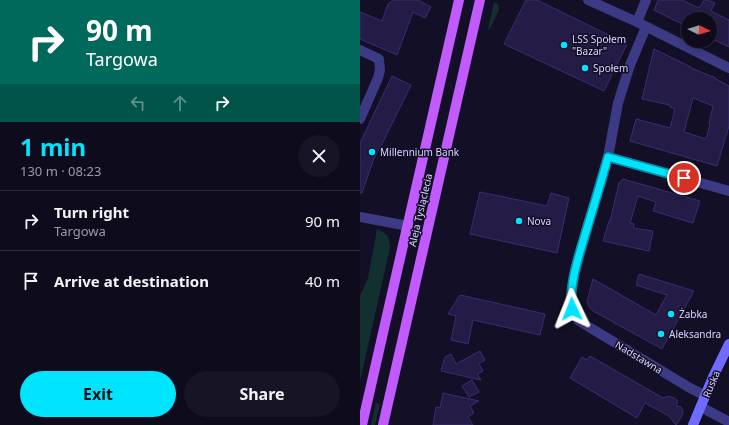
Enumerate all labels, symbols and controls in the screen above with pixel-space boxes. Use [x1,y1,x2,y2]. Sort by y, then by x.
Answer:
text: 90 m [86,11,153,49]
north arrow [681,12,717,48]
map controls [681,12,717,48]
icon: right [20,16,72,68]
place label: LSS Społem "Bazar" [572,32,626,58]
marker: LSS Społem "Bazar" [559,40,569,50]
text: Targowa [86,47,158,71]
place label: Społem [593,61,628,75]
marker: Społem [580,63,590,73]
icon: left [127,92,149,114]
icon: ahead [169,92,191,114]
icon: right [211,92,233,114]
text: 1 min [20,130,86,163]
button: close [298,135,340,177]
place label: Millennium Bank [380,145,460,159]
marker: Millennium Bank [367,147,377,157]
pin [667,161,701,195]
text: 130 m · 08:23 [20,162,101,180]
icon: arrive [673,167,695,189]
street label: Aleja Tysiąclecia [405,172,435,248]
text: Turn right [54,202,129,222]
icon: right [20,210,42,232]
text: 90 m [305,211,340,231]
place label: Nova [527,214,551,228]
marker: Nova [514,216,524,226]
text: Targowa [54,222,106,240]
icon: arrive [20,270,42,292]
text: Arrive at destination [54,271,209,291]
text: 40 m [305,271,340,291]
position arrow [551,288,593,330]
place label: Żabka [679,307,707,321]
marker: Żabka [666,309,676,319]
place label: Aleksandra [669,327,721,341]
marker: Aleksandra [656,329,666,339]
street label: Nadstawna [613,337,665,377]
street label: Ruska [699,368,723,400]
button: Exit [20,371,176,417]
button: Share [184,371,340,417]

